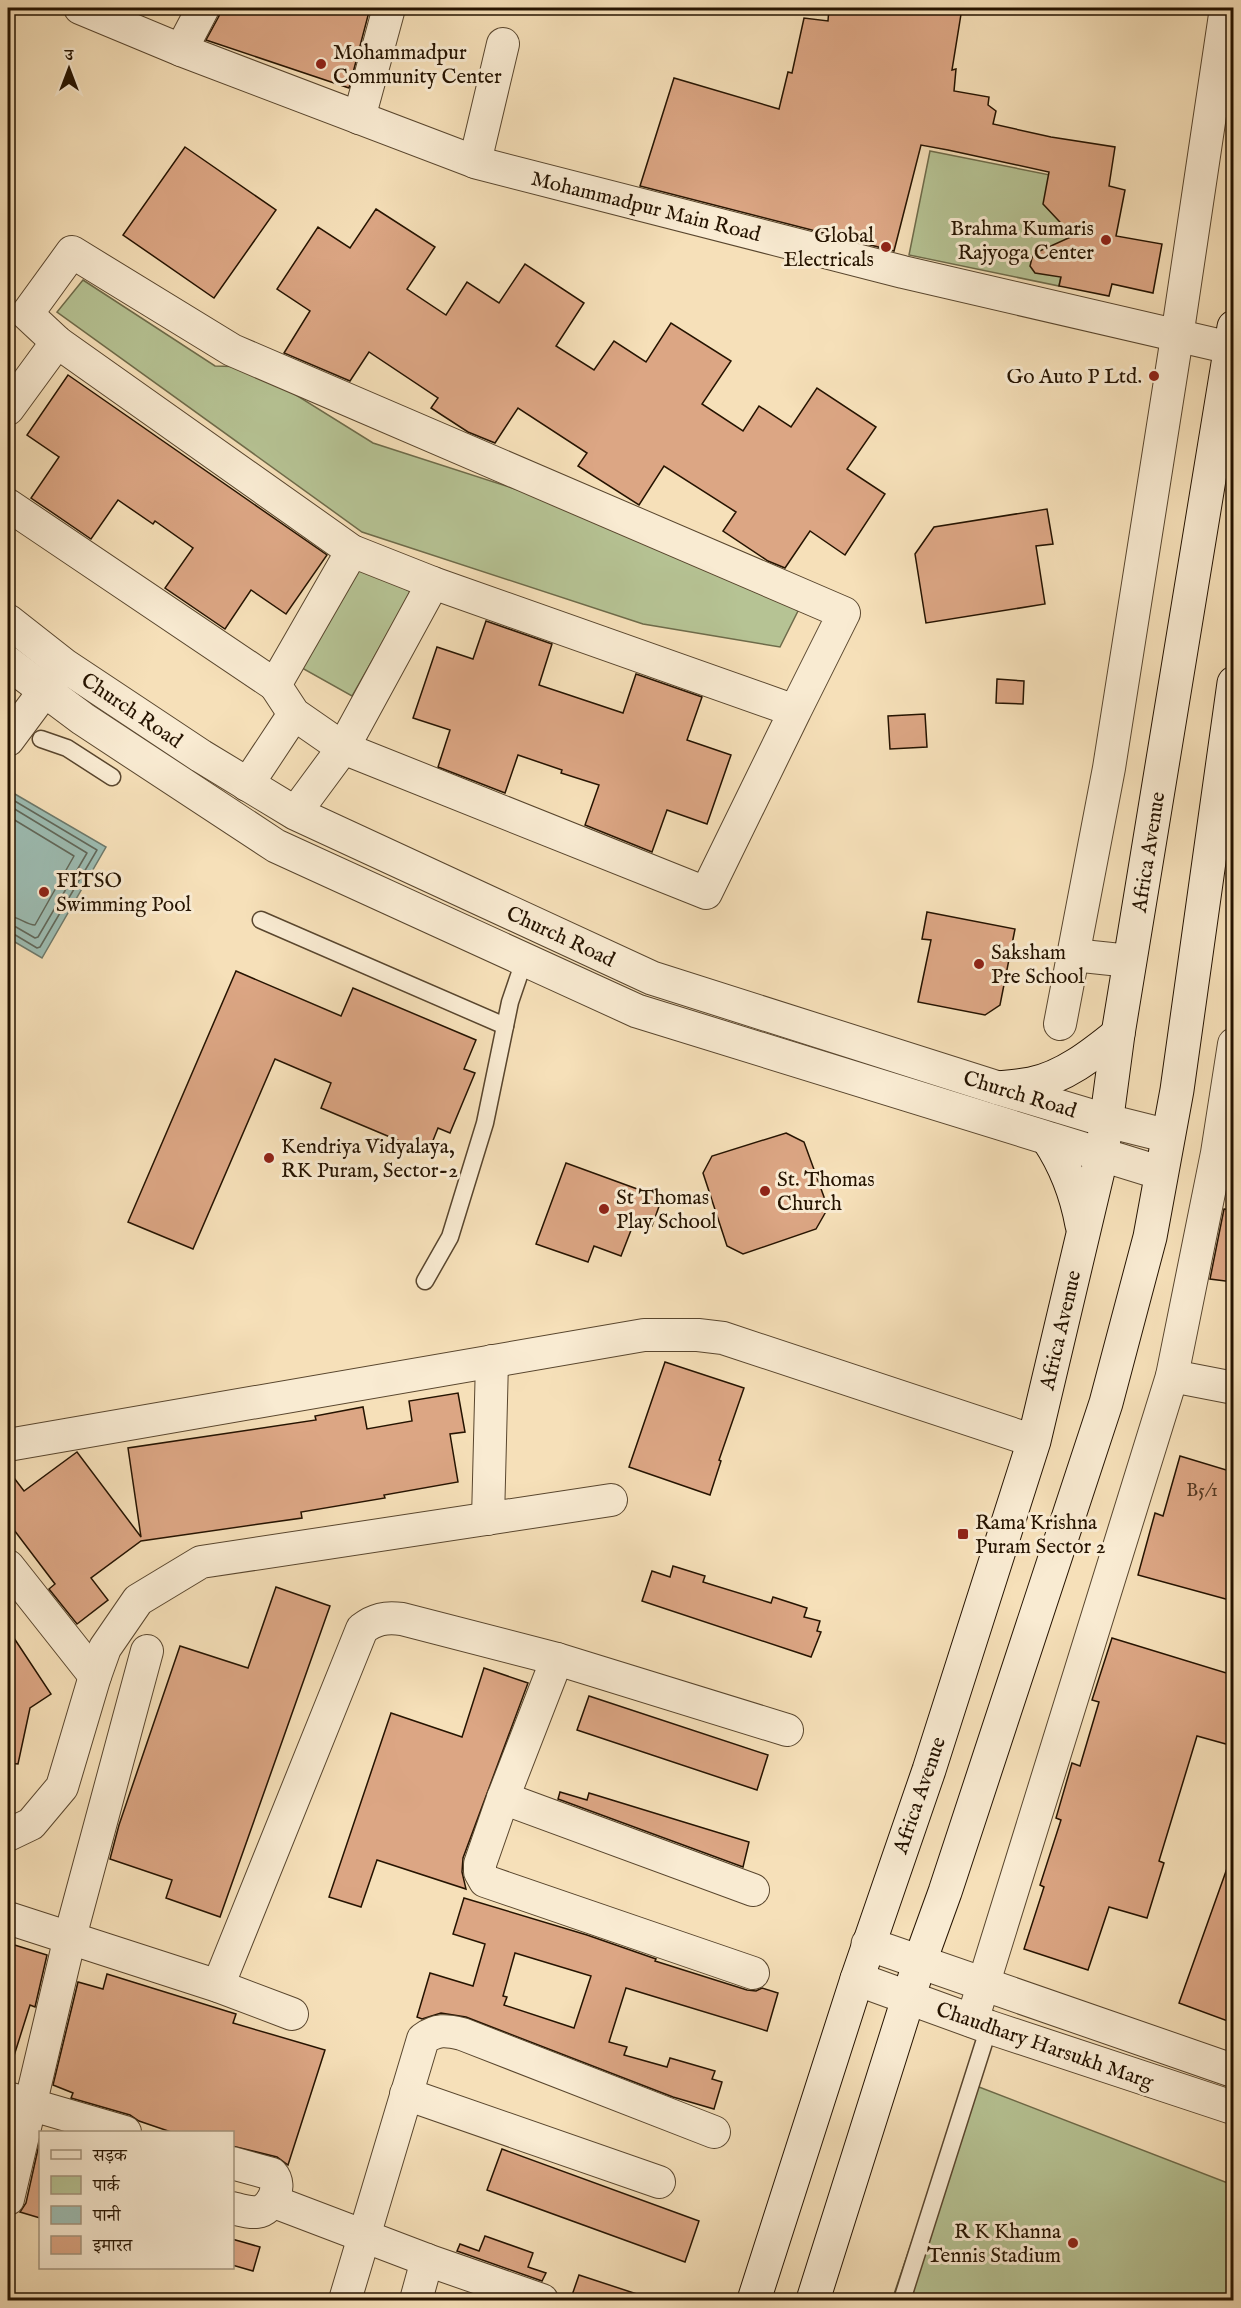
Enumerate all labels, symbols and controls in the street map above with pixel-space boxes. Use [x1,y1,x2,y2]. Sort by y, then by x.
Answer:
north arrow [39,39,99,99]
place label: Mohammadpur Community Center [333,40,502,91]
text: उ [64,46,75,66]
marker: Mohammadpur Community Center [314,57,328,71]
street label: Mohammadpur Main Road [528,166,764,249]
place label: Brahma Kumaris Rajyoga Center [950,216,1094,267]
place label: Global Electricals [783,223,874,274]
marker: Brahma Kumaris Rajyoga Center [1099,233,1113,247]
marker: Global Electricals [879,240,893,254]
place label: Go Auto P Ltd. [1006,364,1142,391]
marker: Go Auto P Ltd. [1147,369,1161,383]
street label: Church Road [75,667,188,756]
street label: Africa Avenue [1126,790,1172,916]
place label: FITSO Swimming Pool [56,868,191,919]
marker: FITSO Swimming Pool [37,885,51,899]
street label: Church Road [502,900,620,975]
place label: Saksham Pre School [991,940,1085,991]
marker: Saksham Pre School [972,957,986,971]
street label: Church Road [960,1065,1080,1126]
place label: Kendriya Vidyalaya, RK Puram, Sector-2 [281,1134,458,1185]
marker: Kendriya Vidyalaya, RK Puram, Sector-2 [262,1151,276,1165]
place label: St. Thomas Church [777,1167,875,1218]
marker: St. Thomas Church [758,1184,772,1198]
place label: St Thomas Play School [616,1185,717,1236]
marker: St Thomas Play School [597,1202,611,1216]
street label: Africa Avenue [1034,1268,1088,1394]
house number: B5/1 [1186,1480,1218,1503]
place label: Rama Krishna Puram Sector 2 [975,1510,1106,1561]
marker: Rama Krishna Puram Sector 2 [956,1527,970,1541]
street label: Africa Avenue [887,1733,953,1858]
street label: Chaudhary Harsukh Marg [932,1996,1157,2097]
legend [39,2131,234,2269]
text: सड़क [92,2145,128,2168]
text: पार्क [92,2175,121,2198]
text: पानी [92,2205,122,2228]
place label: R K Khanna Tennis Stadium [927,2219,1062,2270]
text: इमारत [92,2235,133,2258]
marker: R K Khanna Tennis Stadium [1066,2236,1080,2250]

